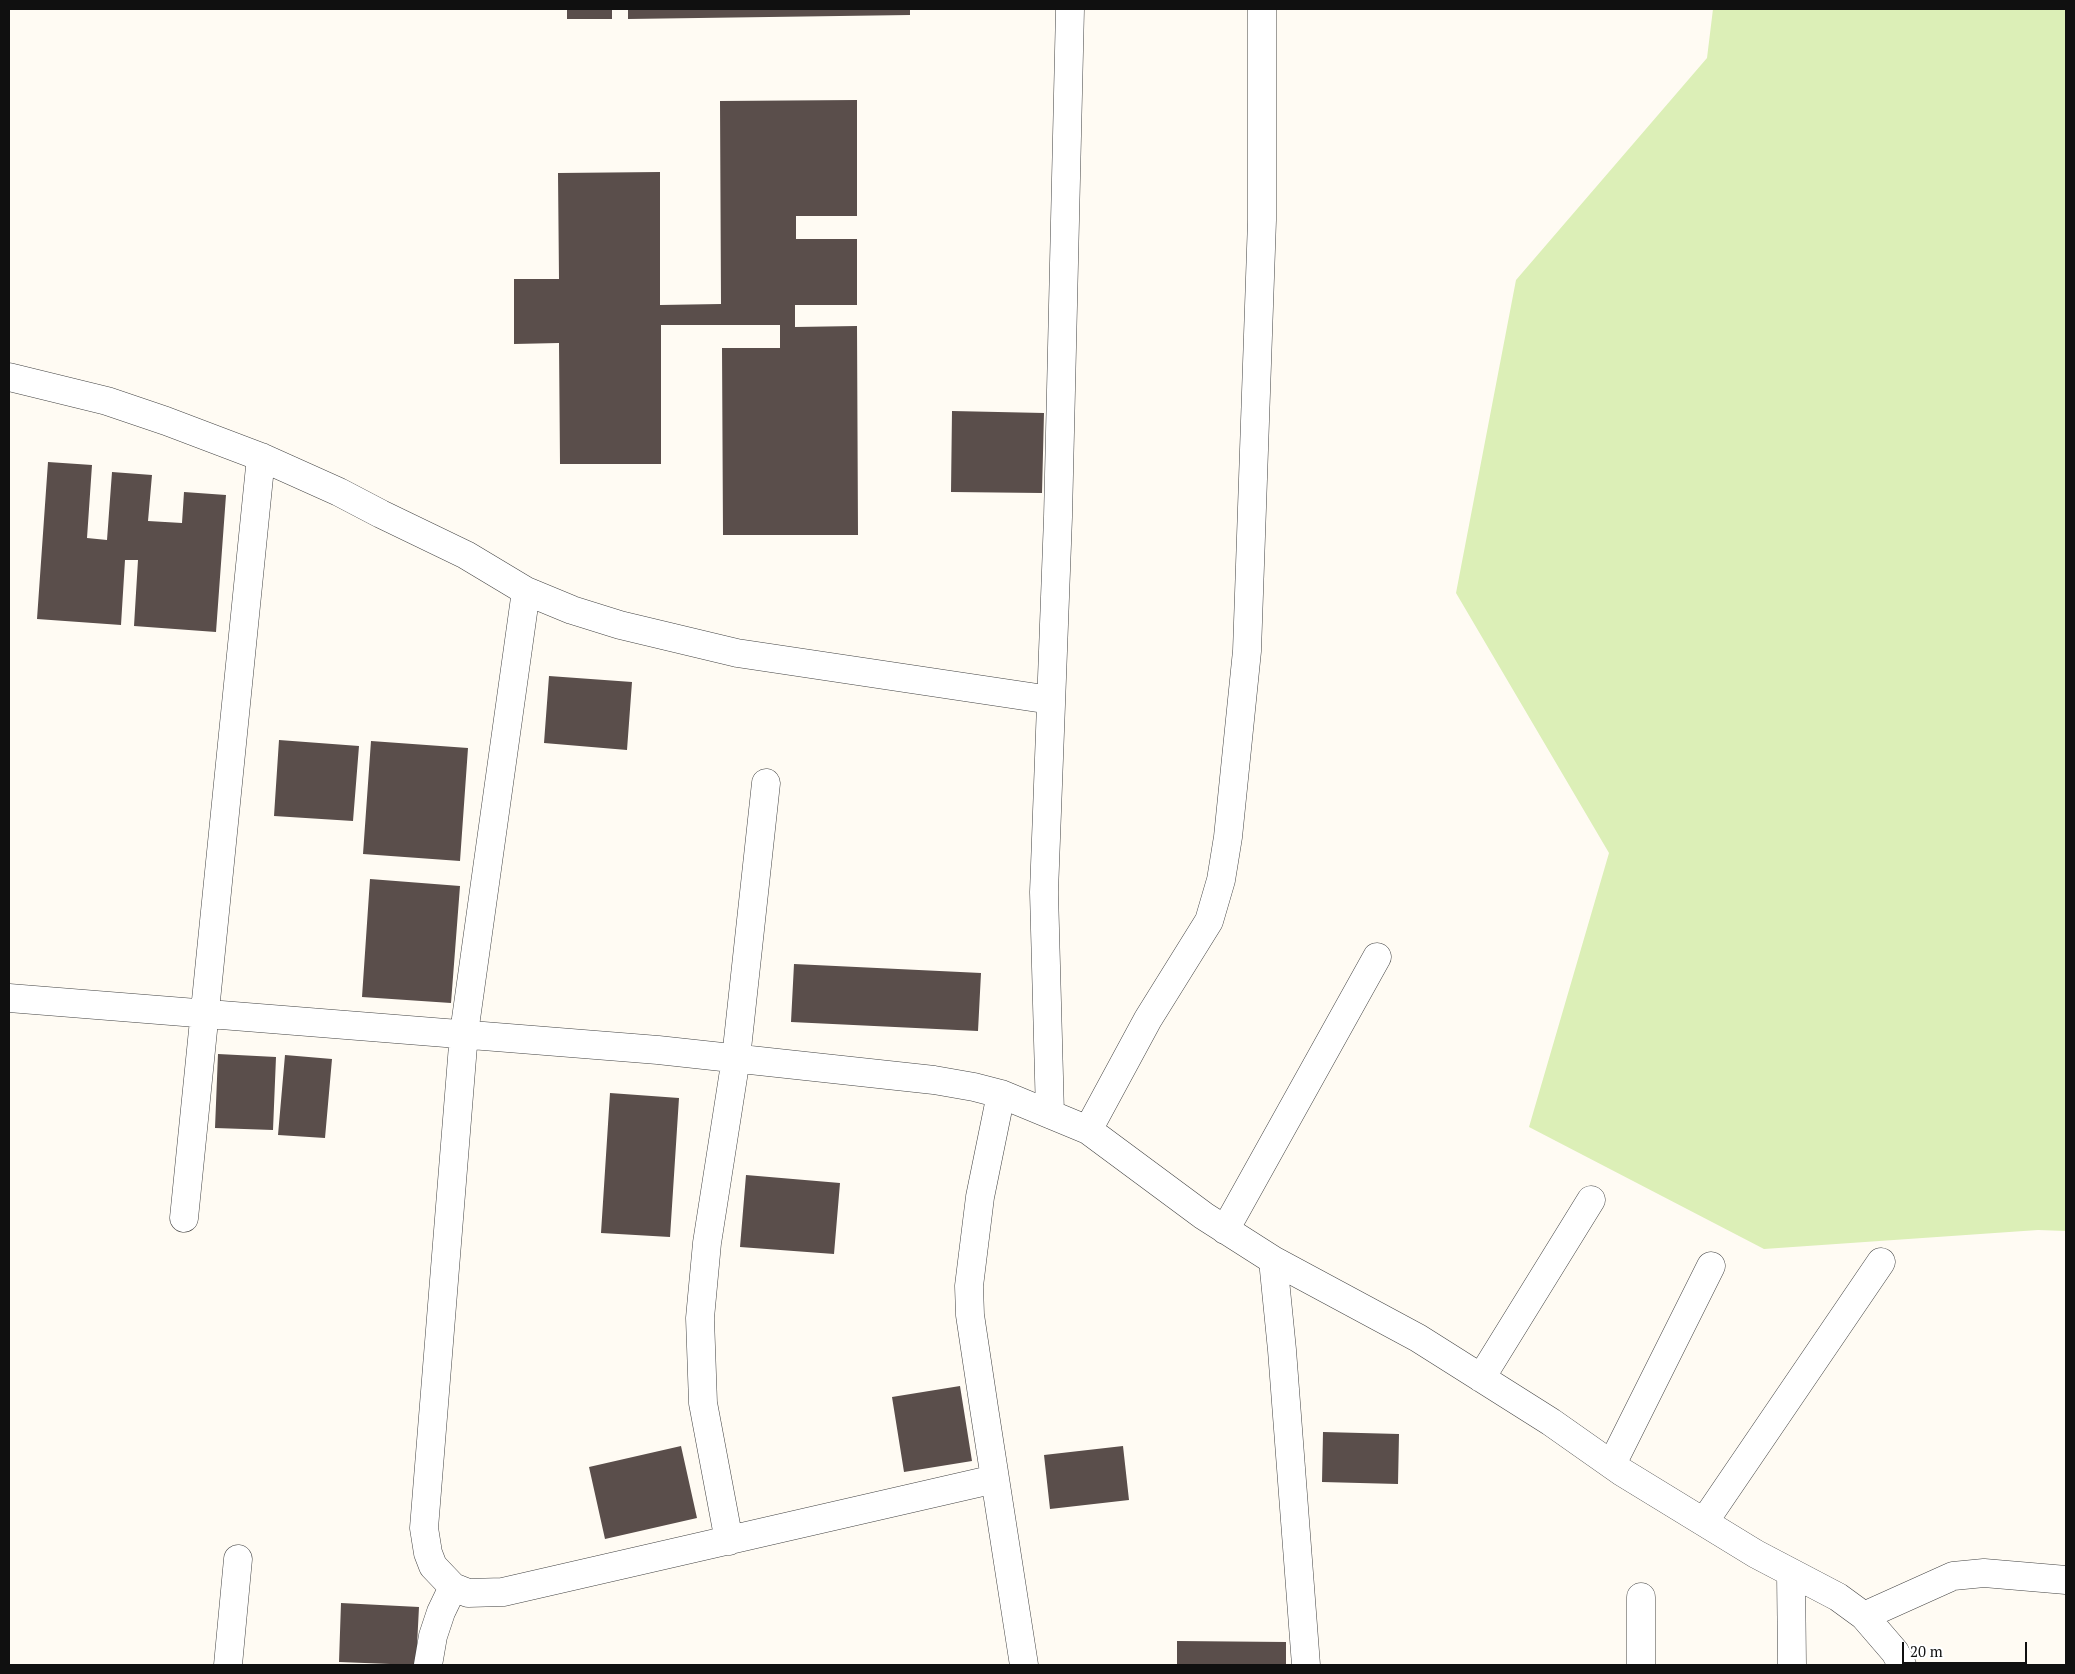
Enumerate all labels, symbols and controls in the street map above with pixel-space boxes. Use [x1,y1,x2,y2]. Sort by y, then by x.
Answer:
scale bar [1905,1632,2030,1664]
text: 20 m [1910,1641,1943,1661]

